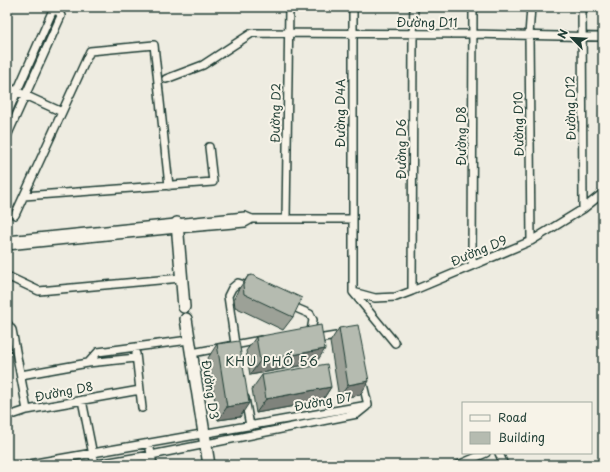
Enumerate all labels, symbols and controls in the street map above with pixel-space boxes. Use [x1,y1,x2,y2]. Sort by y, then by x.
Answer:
street label: Đường D11 [396,13,458,31]
north arrow [552,18,592,58]
text: N [553,26,572,41]
street label: Đường D12 [560,75,580,141]
street label: Đường D4A [331,79,349,147]
street label: Đường D2 [265,83,285,143]
street label: Đường D10 [508,91,528,157]
street label: Đường D8 [452,106,470,166]
street label: Đường D6 [392,119,410,179]
street label: Đường D9 [448,230,510,270]
district label: KHU PHỐ 56 [225,351,319,370]
street label: Đường D3 [198,359,224,421]
street label: Đường D8 [33,377,95,406]
street label: Đường D7 [293,387,354,415]
legend [462,402,592,454]
text: Road [498,408,527,426]
text: Building [498,428,545,446]

